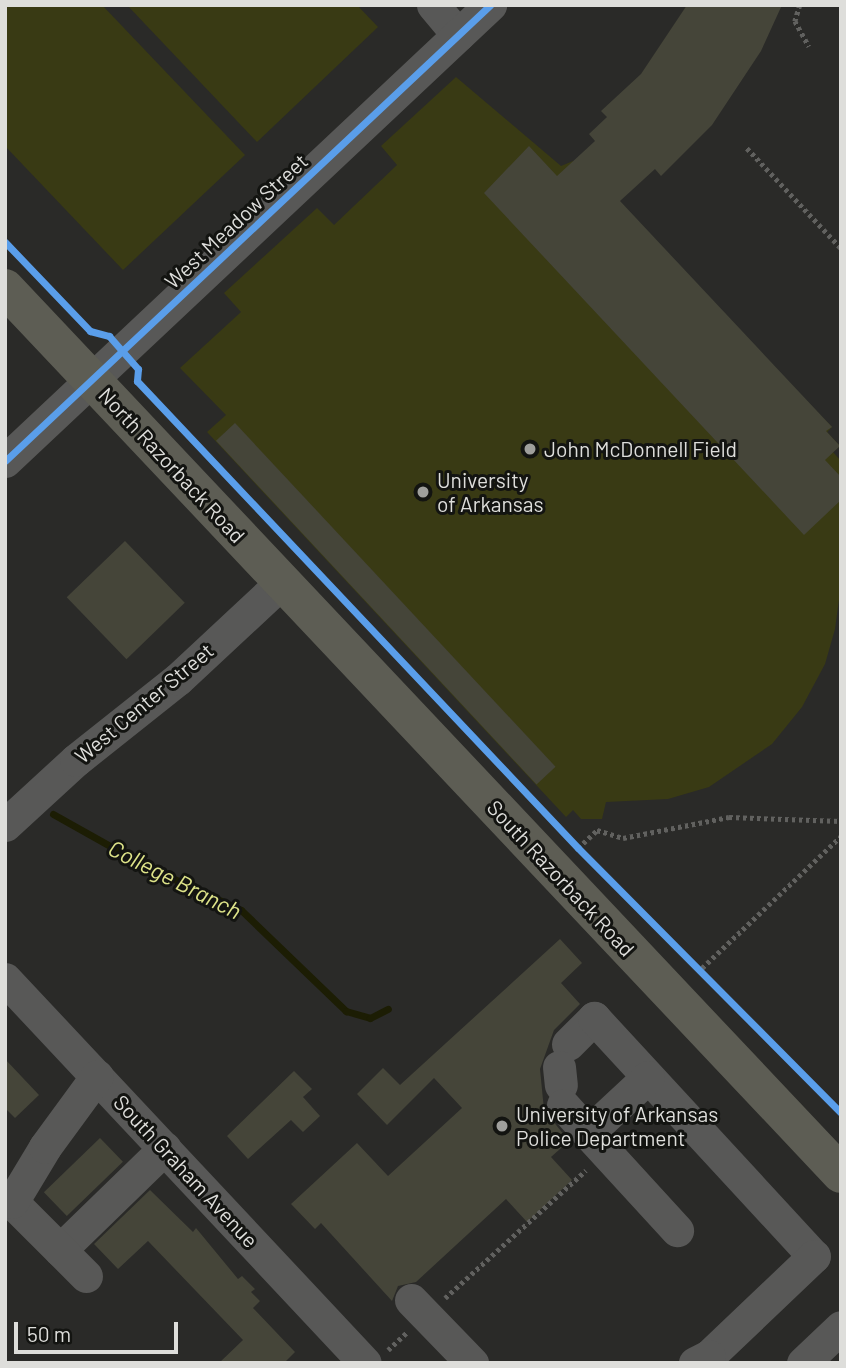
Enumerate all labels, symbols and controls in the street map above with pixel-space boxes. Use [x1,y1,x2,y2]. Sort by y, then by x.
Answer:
street label: West Meadow Street [159,148,313,294]
street label: North Razorback Road [94,382,250,548]
place label: John McDonnell Field [544,436,737,462]
marker: John McDonnell Field [522,441,538,457]
place label: University of Arkansas [437,467,544,517]
marker: University of Arkansas [415,484,431,500]
street label: West Center Street [70,638,218,768]
street label: South Razorback Road [482,795,640,961]
water label: College Branch [104,834,246,924]
street label: South Graham Avenue [109,1089,263,1253]
place label: University of Arkansas Police Department [516,1101,718,1151]
marker: University of Arkansas Police Department [494,1118,510,1134]
scale bar [18,1308,182,1352]
text: 50 m [27,1321,71,1346]

